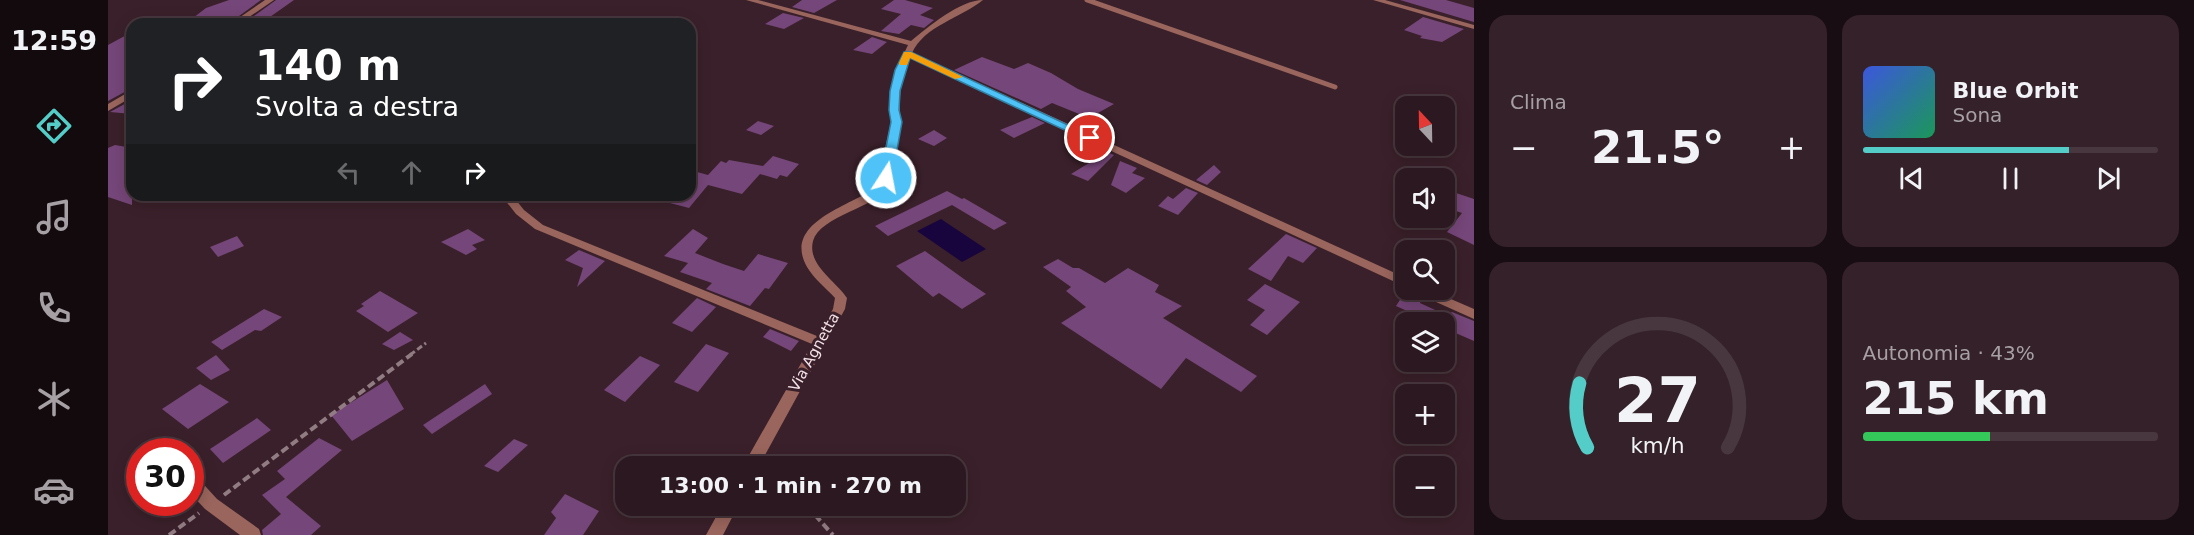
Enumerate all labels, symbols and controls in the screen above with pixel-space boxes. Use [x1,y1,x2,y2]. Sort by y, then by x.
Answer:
text: 12:59 [11,25,97,56]
text: 140 m [255,41,401,90]
icon: right [156,42,234,120]
text: Blue Orbit [1953,78,2078,103]
text: Clima [1510,90,1567,114]
text: Svolta a destra [255,91,459,122]
north arrow [1395,96,1455,156]
map controls [1395,96,1455,516]
text: Sona [1953,103,2002,127]
icon: directions [33,105,75,147]
pin [1064,112,1115,163]
icon: arrive [1073,121,1106,154]
text: 21.5° [1591,121,1725,174]
text: − [1510,128,1538,167]
text: + [1778,128,1806,167]
position arrow [854,146,918,210]
icon: left [332,156,365,189]
icon: ahead [395,156,428,189]
icon: right [458,156,491,189]
icon: previous [1895,162,1928,195]
icon: pause [1994,162,2027,195]
icon: next [2092,162,2125,195]
button: sound [1395,168,1455,228]
icon: music [33,196,75,238]
button: search [1395,240,1455,300]
icon: phone [33,287,75,329]
street label: Via Agnetta [785,309,843,395]
button: layers [1395,312,1455,372]
text: Autonomia · 43% [1863,341,2035,365]
text: 27 [1614,364,1701,437]
text: 215 km [1863,372,2049,425]
icon: climate [33,378,75,420]
button: + [1395,384,1455,444]
text: km/h [1631,433,1685,458]
speed limit sign: 30 [126,438,204,516]
button: − [1395,456,1455,516]
icon: car [33,469,75,511]
text: 13:00 · 1 min · 270 m [659,473,922,498]

